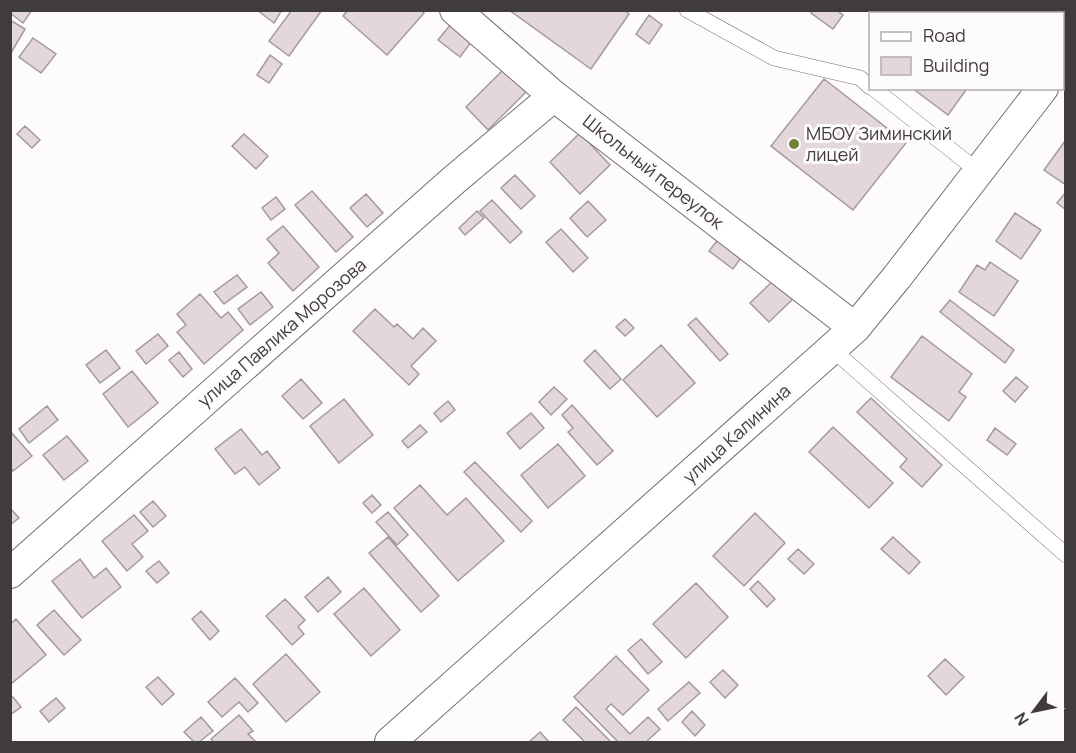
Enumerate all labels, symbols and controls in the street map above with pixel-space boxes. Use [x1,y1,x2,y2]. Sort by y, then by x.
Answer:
legend [869,12,1064,90]
text: Road [923,23,966,47]
text: Building [923,53,989,77]
street label: Школьный переулок [578,109,730,235]
place label: МБОУ Зиминский лицей [806,121,952,166]
marker: МБОУ Зиминский лицей [787,137,801,151]
street label: улица Павлика Морозова [192,252,371,412]
street label: улица Калинина [677,378,795,488]
north arrow [1004,681,1064,741]
text: N [1009,708,1034,730]

